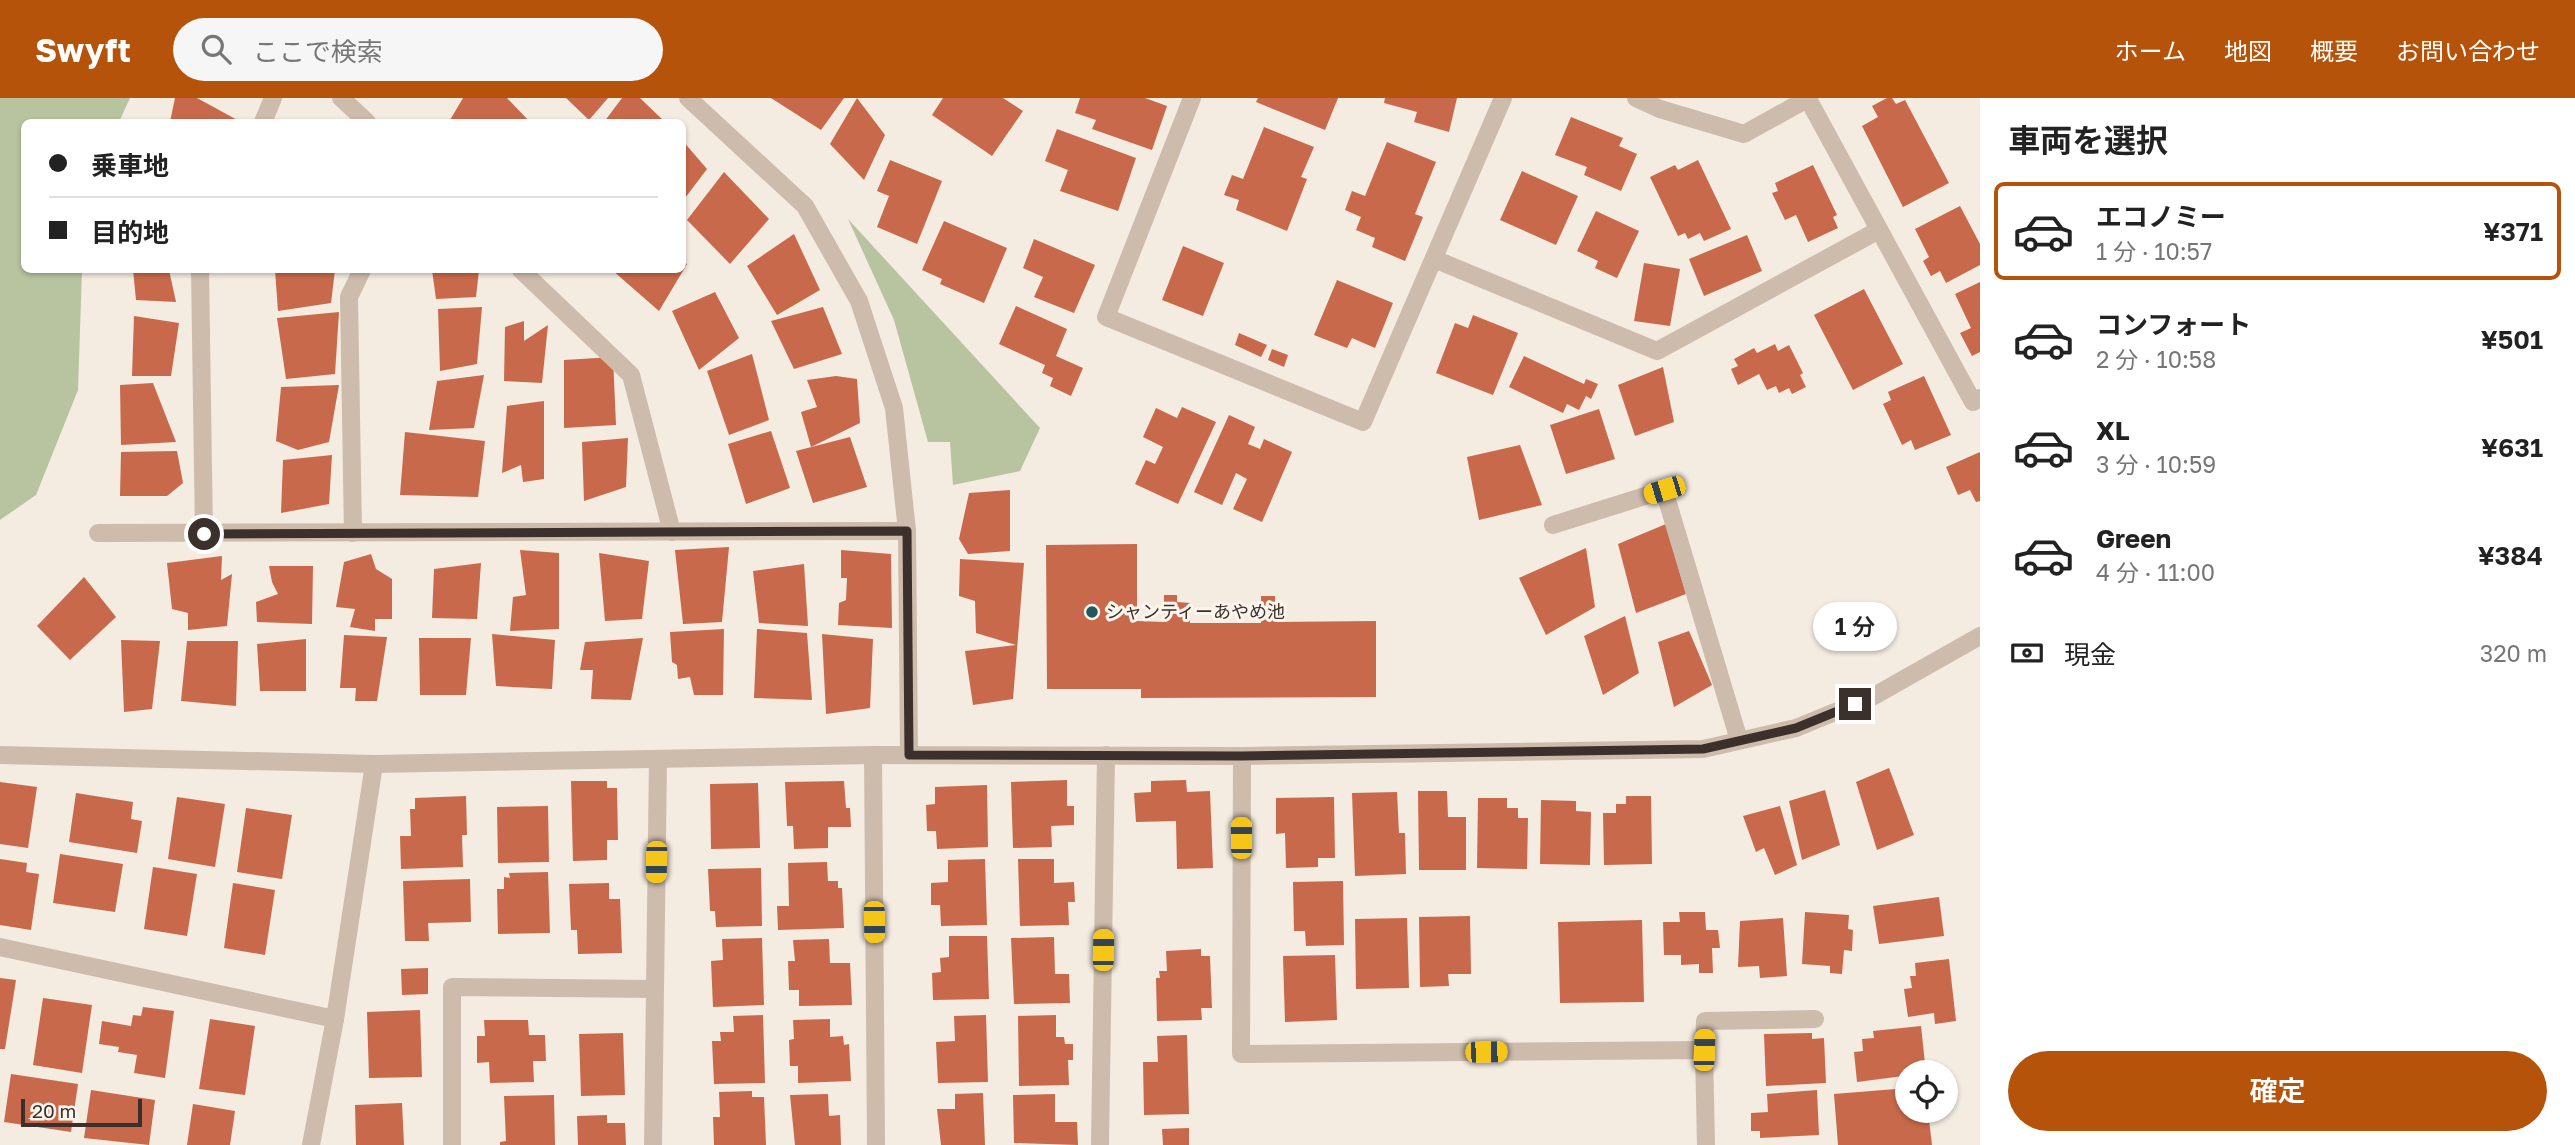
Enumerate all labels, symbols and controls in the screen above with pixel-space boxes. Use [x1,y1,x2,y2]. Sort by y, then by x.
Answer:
search box [173,18,663,81]
text: Swyft [35,30,131,69]
icon: search [197,30,235,68]
text: ここで検索 [253,36,383,67]
text: ホーム [2115,36,2186,65]
text: 地図 [2224,36,2272,65]
text: 概要 [2310,36,2358,65]
text: お問い合わせ [2396,36,2540,65]
text: 車両を選択 [2008,121,2168,159]
text: 乗車地 [91,150,169,181]
icon: car [2012,200,2075,263]
text: エコノミー [2096,201,2226,232]
text: ¥371 [2483,216,2543,247]
text: 目的地 [91,217,169,248]
text: 1 分 · 10:57 [2096,237,2212,265]
icon: car [2012,308,2075,371]
text: コンフォート [2096,309,2251,340]
text: ¥501 [2481,324,2543,355]
text: 2 分 · 10:58 [2096,345,2216,373]
text: XL [2096,415,2130,446]
icon: car [2012,416,2075,479]
text: ¥631 [2481,432,2543,463]
text: 3 分 · 10:59 [2096,450,2216,478]
car [1641,474,1688,506]
route start [188,518,220,550]
text: Green [2096,523,2171,554]
icon: car [2012,524,2075,587]
text: ¥384 [2478,540,2543,571]
text: 4 分 · 11:00 [2096,558,2215,586]
place label: シャンティーあやめ池 [1106,600,1285,622]
callout: 1 分 [1813,602,1897,652]
marker: シャンティーあやめ池 [1084,604,1100,620]
text: 1 分 [1835,612,1875,640]
icon: cash [2008,634,2046,672]
text: 現金 [2064,639,2116,670]
text: 320 m [2480,639,2547,667]
route end [1839,688,1871,720]
car [1231,817,1252,859]
car [646,841,667,883]
car [864,901,885,943]
car [1093,929,1114,971]
car [1693,1029,1716,1071]
car [1465,1041,1508,1063]
button: 確定 [2008,1051,2547,1131]
map controls [1895,1060,1958,1123]
button: locate [1895,1060,1958,1123]
scale bar [21,1096,142,1128]
text: 20 m [32,1099,76,1122]

